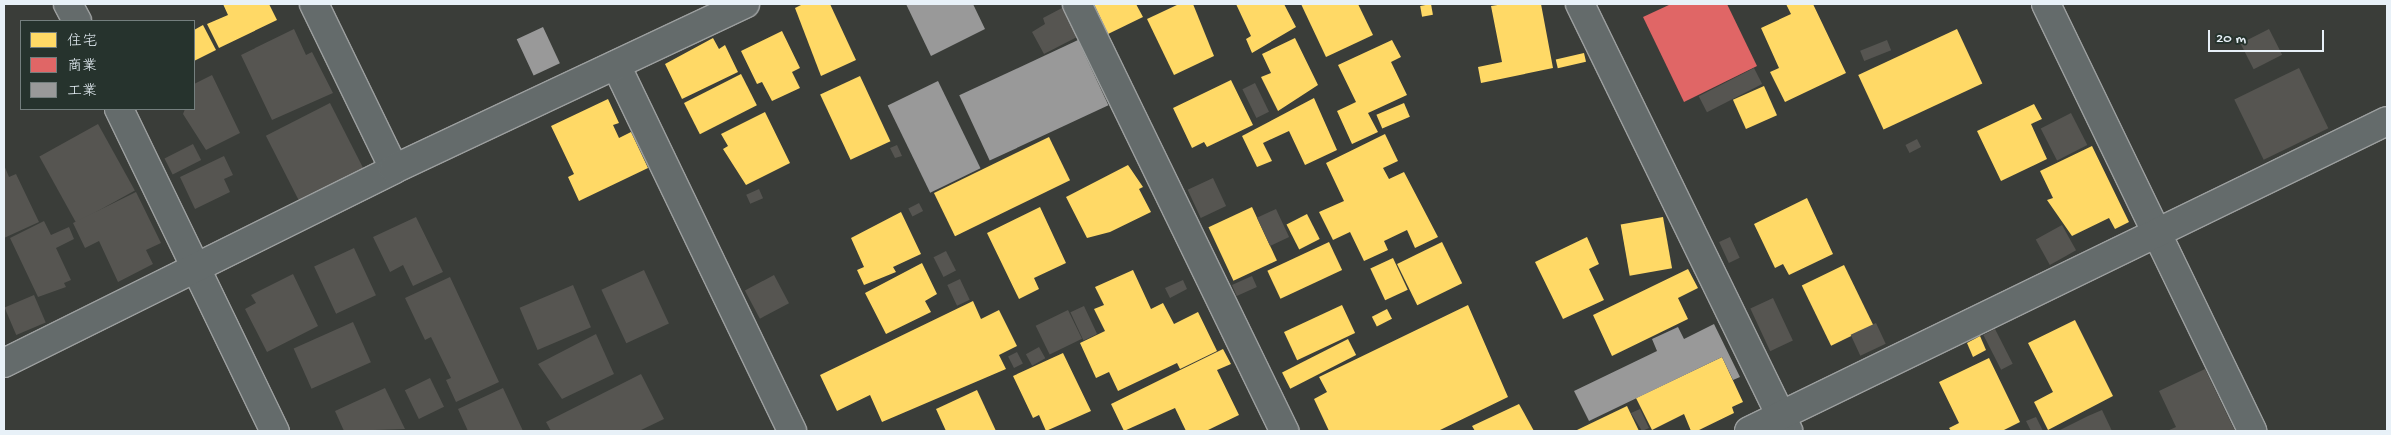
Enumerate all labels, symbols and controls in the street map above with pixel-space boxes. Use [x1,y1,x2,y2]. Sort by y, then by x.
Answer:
legend [20,20,195,110]
scale bar [2211,20,2327,52]
text: 20 m [2216,30,2246,48]
text: 住宅 [67,33,97,51]
text: 商業 [67,58,97,76]
text: 工業 [67,83,97,101]

